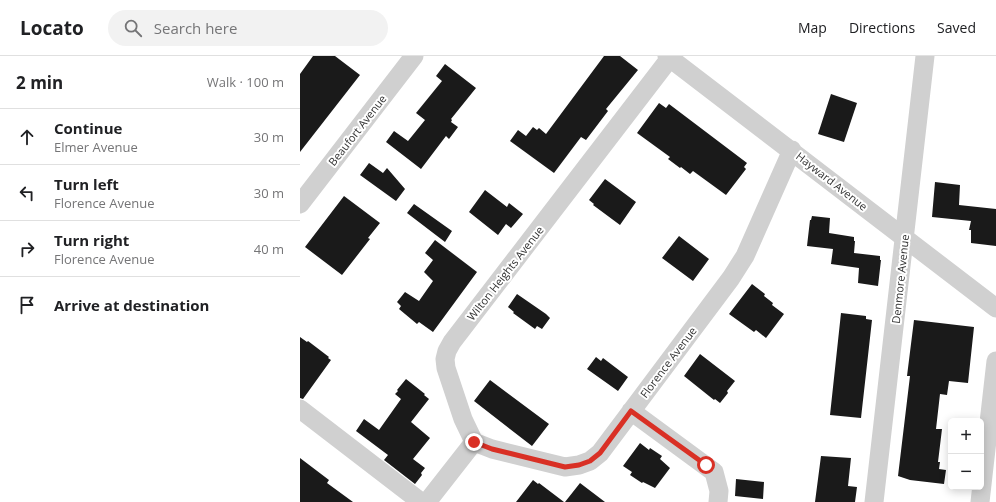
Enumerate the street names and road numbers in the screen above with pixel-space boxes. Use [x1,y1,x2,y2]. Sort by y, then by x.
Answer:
street label: Beaufort Avenue [325,91,389,169]
street label: Hayward Avenue [793,148,871,214]
street label: Wilton Heights Avenue [463,223,547,323]
street label: Denmore Avenue [888,234,912,324]
street label: Florence Avenue [636,324,700,400]

